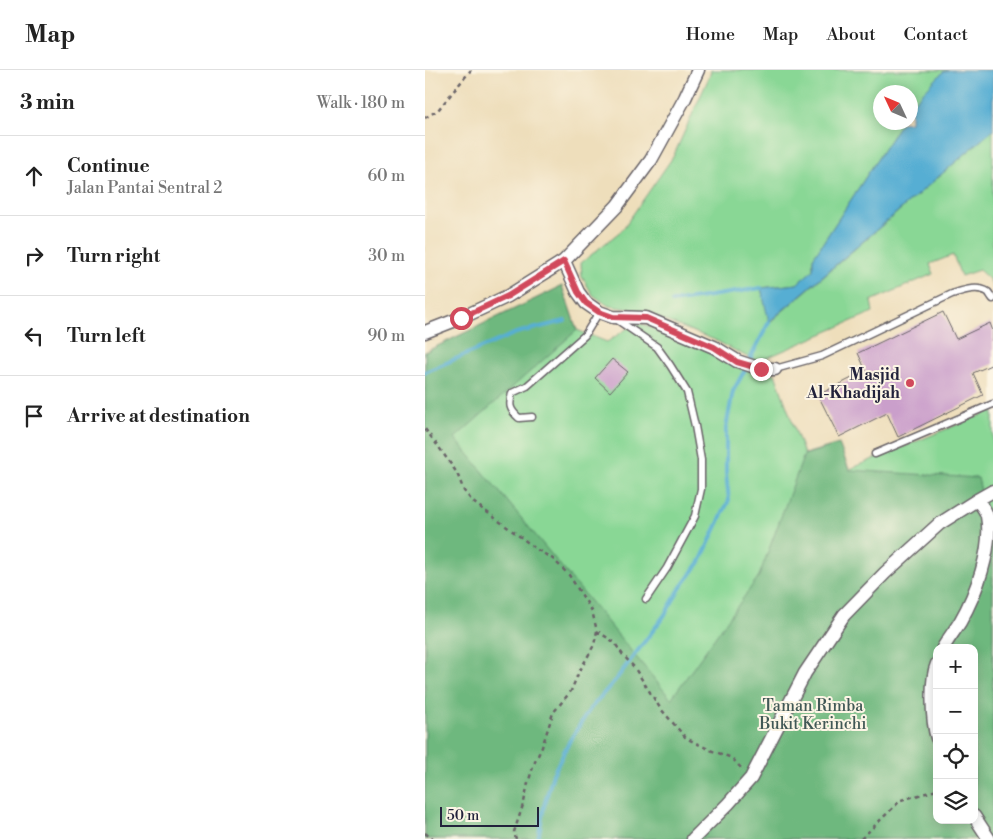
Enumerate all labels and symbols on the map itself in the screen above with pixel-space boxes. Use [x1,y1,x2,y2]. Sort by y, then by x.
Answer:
north arrow [873,85,918,130]
route start [450,307,473,330]
route end [750,358,773,381]
place label: Masjid Al-Khadijah [806,365,900,403]
marker: Masjid Al-Khadijah [904,377,916,389]
park label: Taman Rimba Bukit Kerinchi [758,696,867,734]
scale bar [440,804,539,827]

